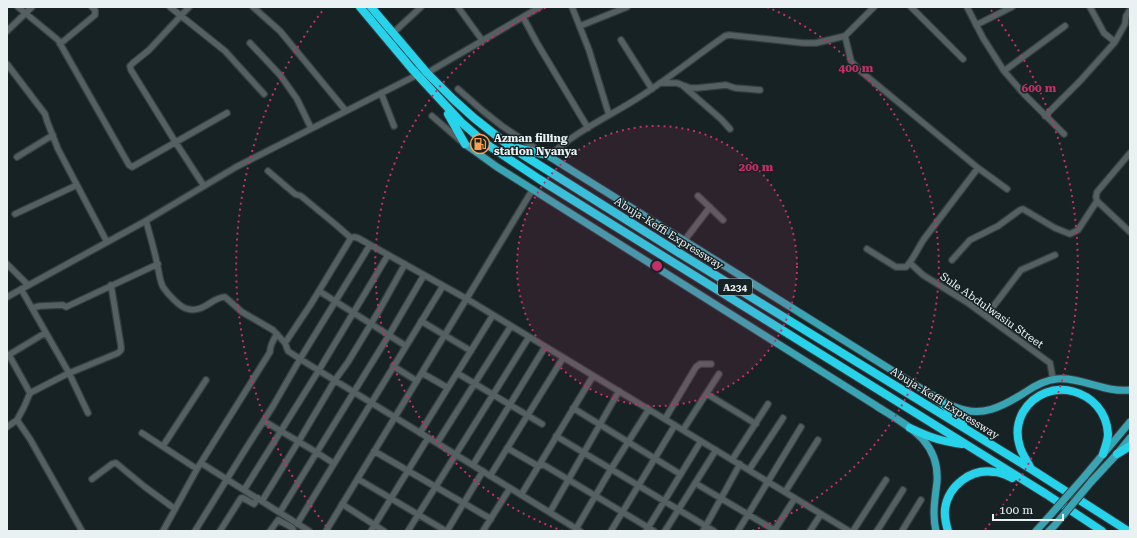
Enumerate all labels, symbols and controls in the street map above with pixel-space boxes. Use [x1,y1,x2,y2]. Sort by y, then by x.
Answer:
text: 400 m [839,61,874,75]
text: 600 m [1022,81,1057,95]
place label: Azman filling station Nyanya [494,132,578,158]
fuel station icon: Azman filling station Nyanya [469,133,491,155]
text: 200 m [739,160,774,174]
street label: Abuja-Keffi Expressway [612,195,726,273]
centre of rings [650,259,664,273]
street label: Sule Abdulwasiu Street [938,270,1046,351]
road number: A234 [718,279,752,295]
street label: Abuja-Keffi Expressway [888,365,1002,443]
scale bar [993,496,1063,522]
text: 100 m [999,503,1033,517]

